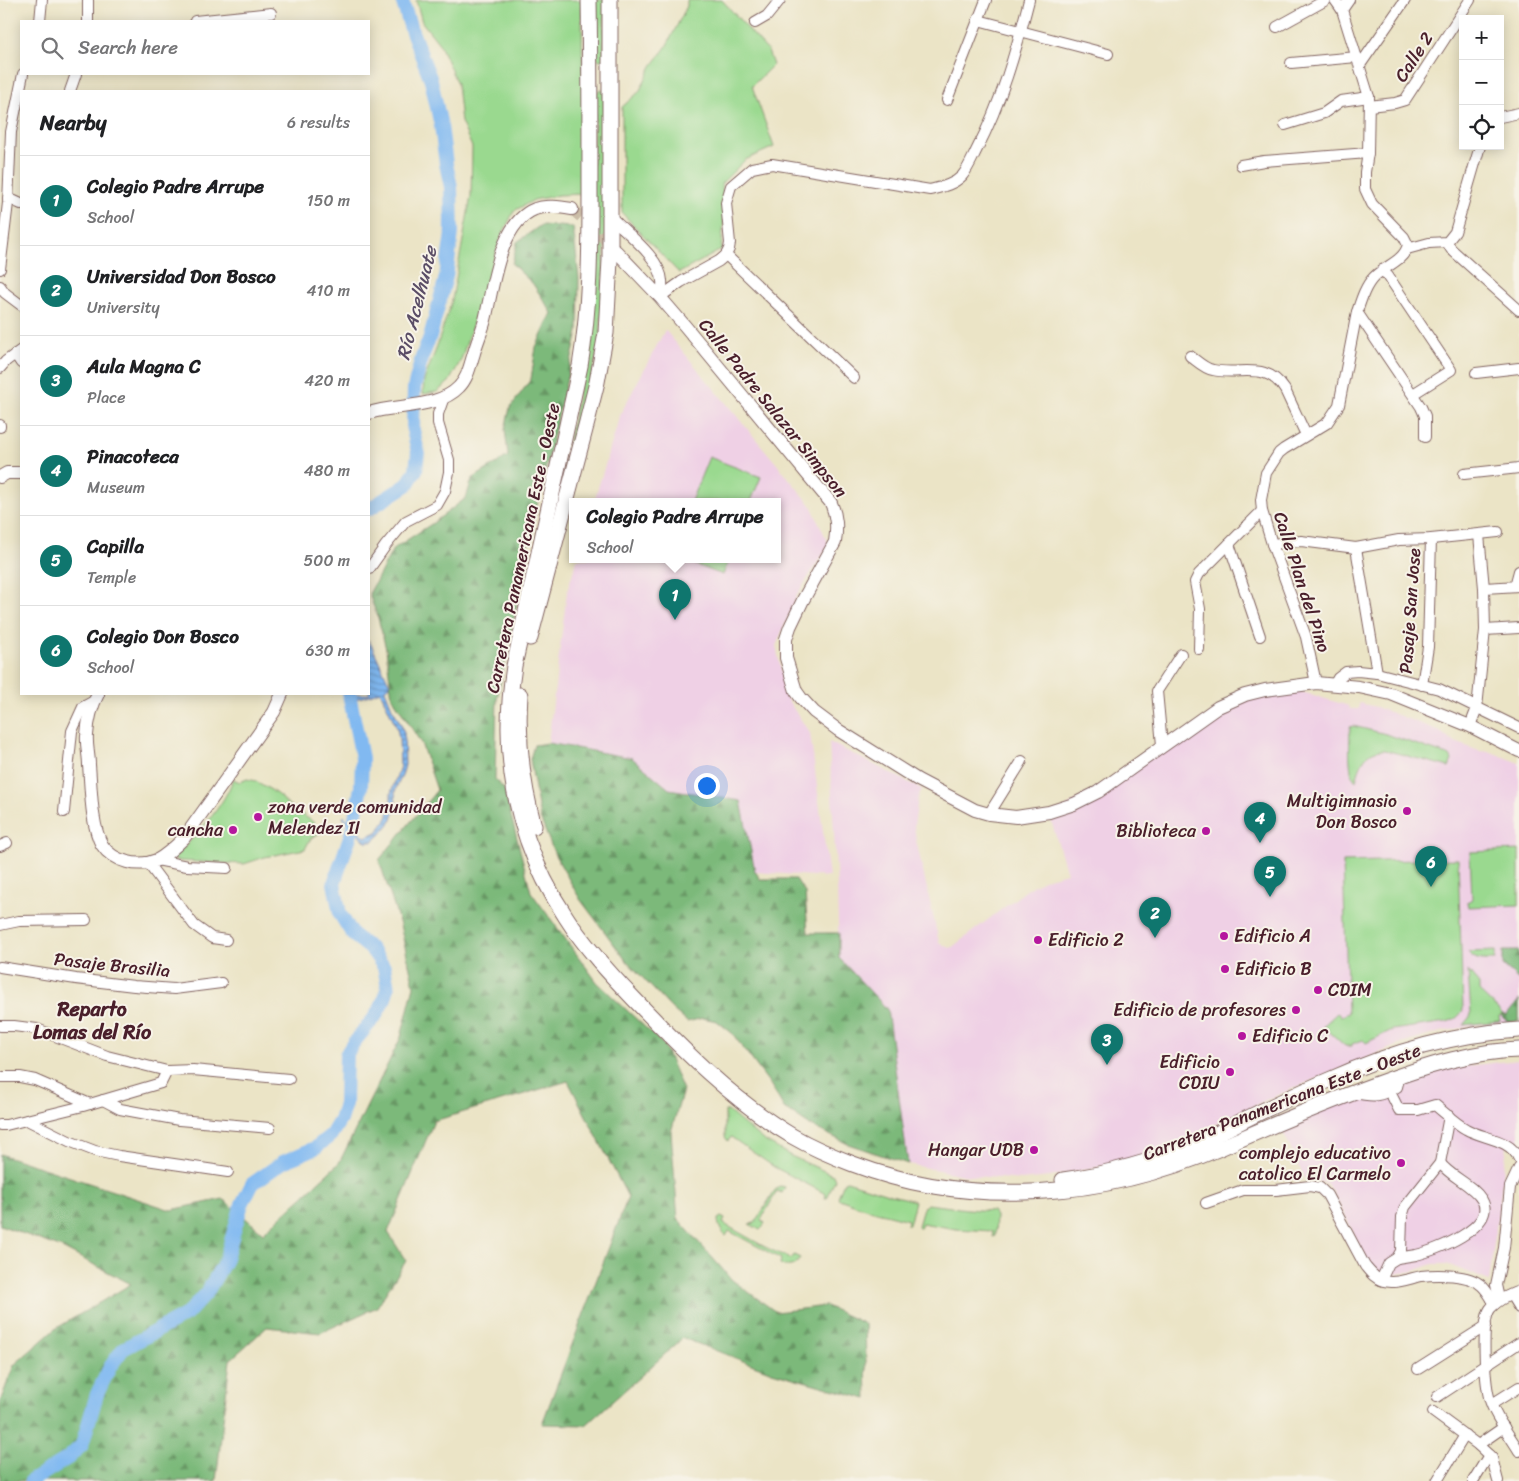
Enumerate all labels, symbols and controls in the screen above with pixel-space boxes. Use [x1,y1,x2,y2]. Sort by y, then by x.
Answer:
map controls [1459,15,1504,150]
button: + [1459,15,1504,60]
search box [20,20,370,75]
street label: Calle 2 [1386,25,1442,89]
text: Search here [78,31,178,64]
icon: search [38,34,66,62]
button: − [1459,60,1504,105]
text: Nearby [40,104,106,142]
button: locate [1459,105,1504,150]
text: 6 results [287,108,350,137]
text: Colegio Padre Arrupe [87,170,264,203]
text: 1 [53,186,59,215]
text: 150 m [307,186,350,215]
text: School [87,203,134,232]
water label: Río Acelhuate [386,241,447,364]
text: Universidad Don Bosco [87,260,276,293]
text: 2 [51,276,61,305]
text: 410 m [307,276,350,305]
text: University [87,293,160,322]
street label: Calle Padre Salazar Simpson [690,311,856,505]
text: Aula Magna C [87,350,201,383]
text: 3 [52,366,60,395]
text: 420 m [304,366,350,395]
text: Place [87,383,126,412]
street label: Carretera Panamericana Este - Oeste [477,400,569,696]
text: Pinacoteca [87,440,179,473]
text: 4 [51,456,61,485]
text: 480 m [304,456,350,485]
text: Museum [87,473,145,502]
popup [569,498,781,563]
text: Colegio Padre Arrupe [586,500,764,533]
street label: Calle Plan del Pino [1264,507,1340,657]
text: Capilla [87,530,144,563]
text: School [586,533,634,562]
text: 5 [51,546,61,575]
text: 500 m [304,546,350,575]
street label: Pasaje San Jose [1390,547,1430,675]
text: Temple [87,563,136,592]
pin: 1 [659,579,691,620]
text: Colegio Don Bosco [87,620,239,653]
text: 6 [51,636,61,665]
text: 630 m [306,636,350,665]
text: School [87,653,134,682]
your location [694,773,720,799]
place label: Multigimnasio Don Bosco [1287,785,1397,838]
place label: zona verde comunidad Melendez II [267,791,443,844]
pin: 4 [1244,802,1276,843]
marker: Multigimnasio Don Bosco [1401,805,1413,817]
marker: zona verde comunidad Melendez II [252,811,264,823]
place label: cancha [168,814,224,846]
place label: Biblioteca [1116,815,1197,847]
marker: cancha [227,824,239,836]
marker: Biblioteca [1200,825,1212,837]
pin: 6 [1415,846,1447,887]
pin: 5 [1254,856,1286,897]
pin: 2 [1139,897,1171,938]
place label: Edificio A [1234,920,1311,952]
place label: Edificio 2 [1048,924,1124,956]
marker: Edificio A [1218,930,1230,942]
marker: Edificio 2 [1032,934,1044,946]
street label: Pasaje Brasilia [52,943,172,987]
place label: Edificio B [1235,953,1312,985]
marker: Edificio B [1219,963,1231,975]
place label: CDIM [1328,974,1372,1006]
marker: CDIM [1312,984,1324,996]
district label: Reparto Lomas del Río [33,992,152,1050]
place label: Edificio de profesores [1113,994,1287,1026]
marker: Edificio de profesores [1290,1004,1302,1016]
place label: Edificio C [1252,1020,1329,1052]
pin: 3 [1091,1024,1123,1065]
marker: Edificio C [1236,1030,1248,1042]
street label: Carretera Panamericana Este - Oeste [1138,1034,1426,1170]
place label: Edificio CDIU [1159,1046,1220,1099]
marker: Edificio CDIU [1224,1066,1236,1078]
place label: Hangar UDB [928,1134,1024,1166]
place label: complejo educativo catolico El Carmelo [1239,1137,1391,1190]
marker: Hangar UDB [1028,1144,1040,1156]
marker: complejo educativo catolico El Carmelo [1395,1157,1407,1169]

